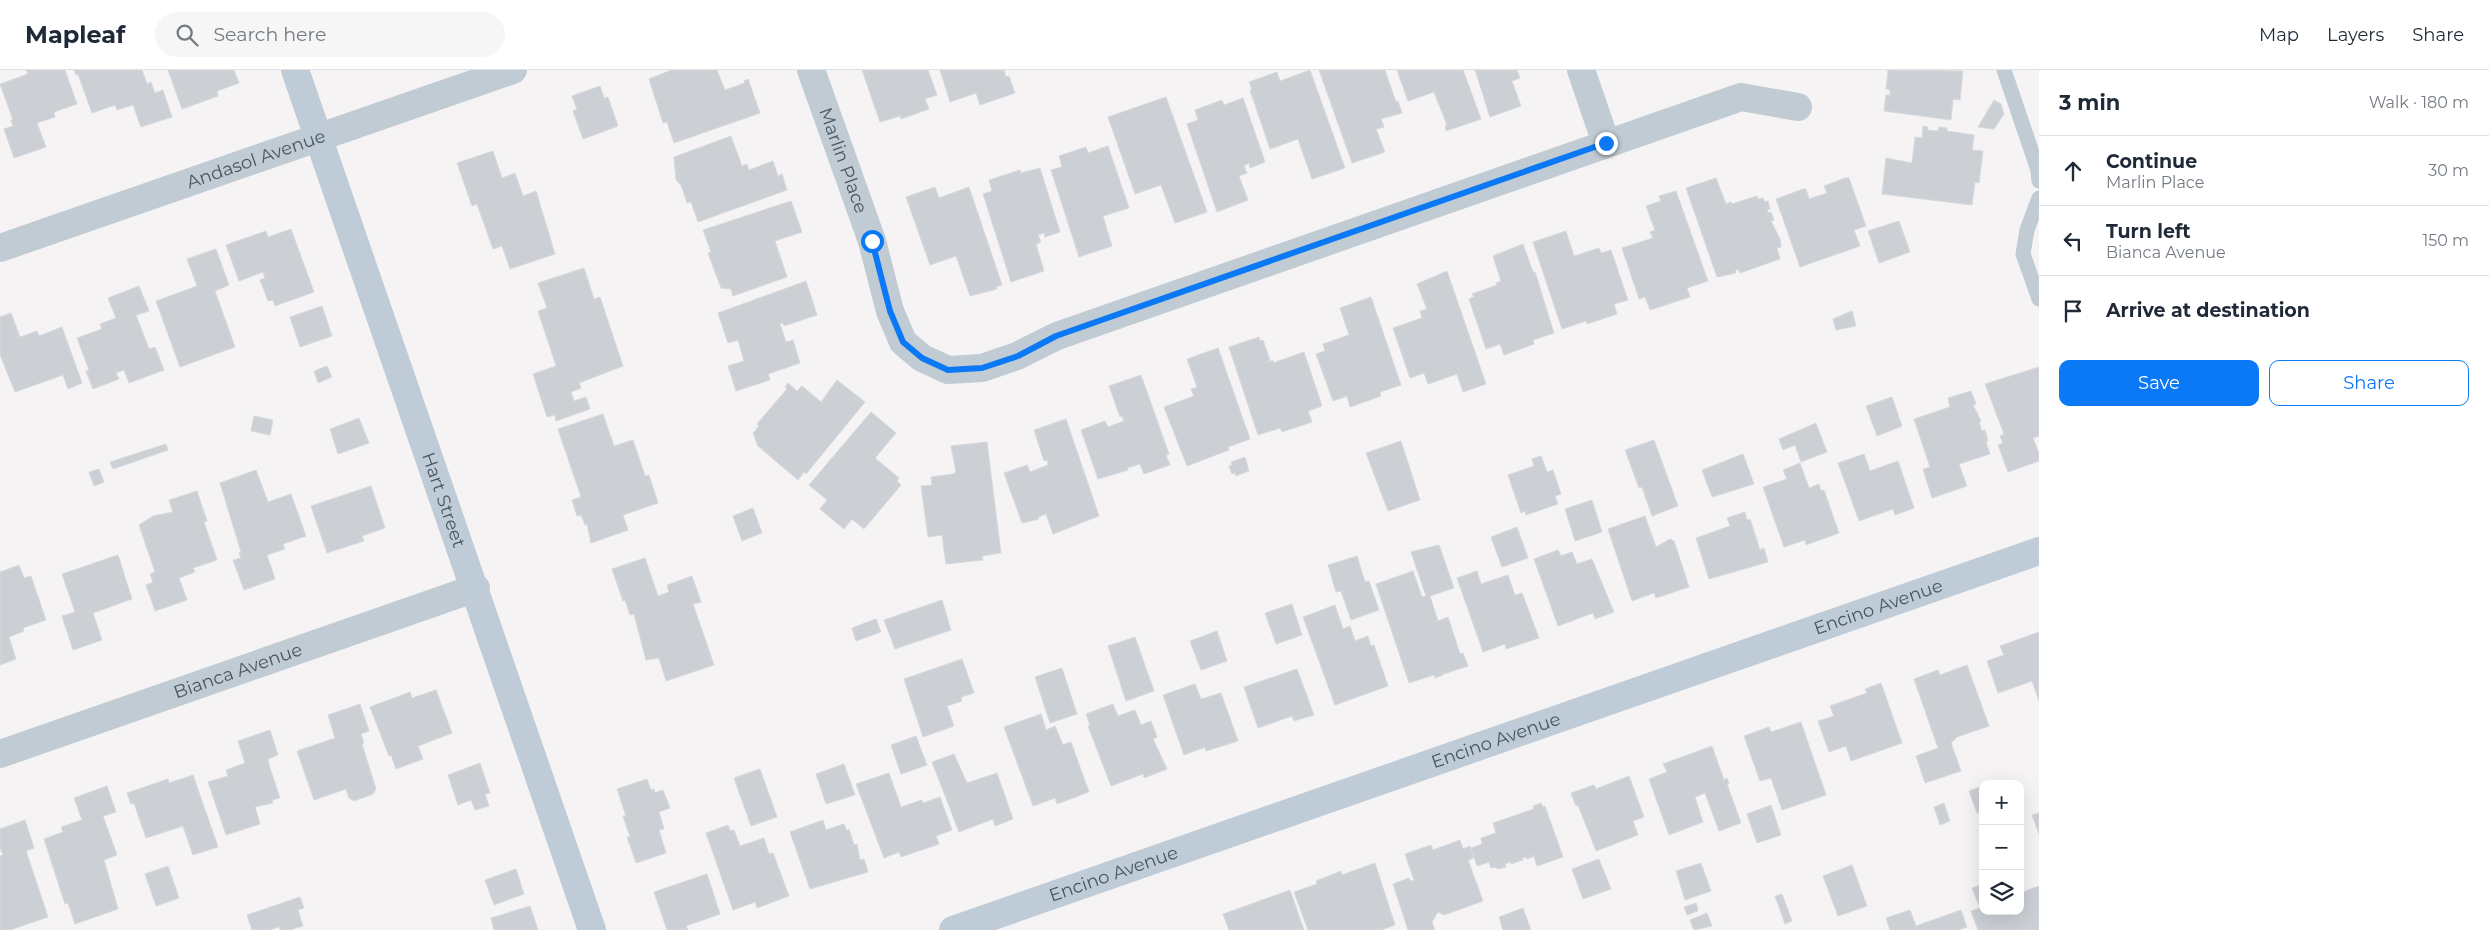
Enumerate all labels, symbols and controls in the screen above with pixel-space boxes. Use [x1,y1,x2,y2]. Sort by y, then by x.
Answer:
search box [155,12,505,57]
text: Mapleaf [25,20,125,49]
icon: search [173,21,201,49]
text: Search here [213,23,326,46]
text: Map [2259,24,2299,46]
text: Layers [2327,24,2384,46]
text: Share [2412,24,2464,46]
text: 3 min [2059,90,2120,115]
text: Walk · 180 m [2369,93,2469,112]
street label: Marlin Place [814,105,872,216]
street label: Andasol Avenue [184,125,329,193]
route end [1595,132,1618,155]
text: Continue [2106,150,2197,173]
icon: ahead [2059,157,2087,185]
text: 30 m [2428,161,2469,180]
text: Marlin Place [2106,173,2204,192]
text: Turn left [2106,220,2191,243]
icon: left [2059,227,2087,255]
route start [861,230,884,253]
text: 150 m [2422,231,2469,250]
text: Bianca Avenue [2106,243,2226,262]
icon: arrive [2059,297,2087,325]
text: Arrive at destination [2106,299,2310,322]
button: Save [2059,360,2259,406]
button: Share [2269,360,2469,406]
street label: Hart Street [417,450,470,551]
street label: Encino Avenue [1811,574,1946,640]
street label: Bianca Avenue [171,638,305,704]
street label: Encino Avenue [1428,708,1563,773]
map controls [1979,780,2024,915]
button: + [1979,780,2024,825]
button: − [1979,825,2024,870]
street label: Encino Avenue [1046,841,1181,907]
button: layers [1979,870,2024,915]

